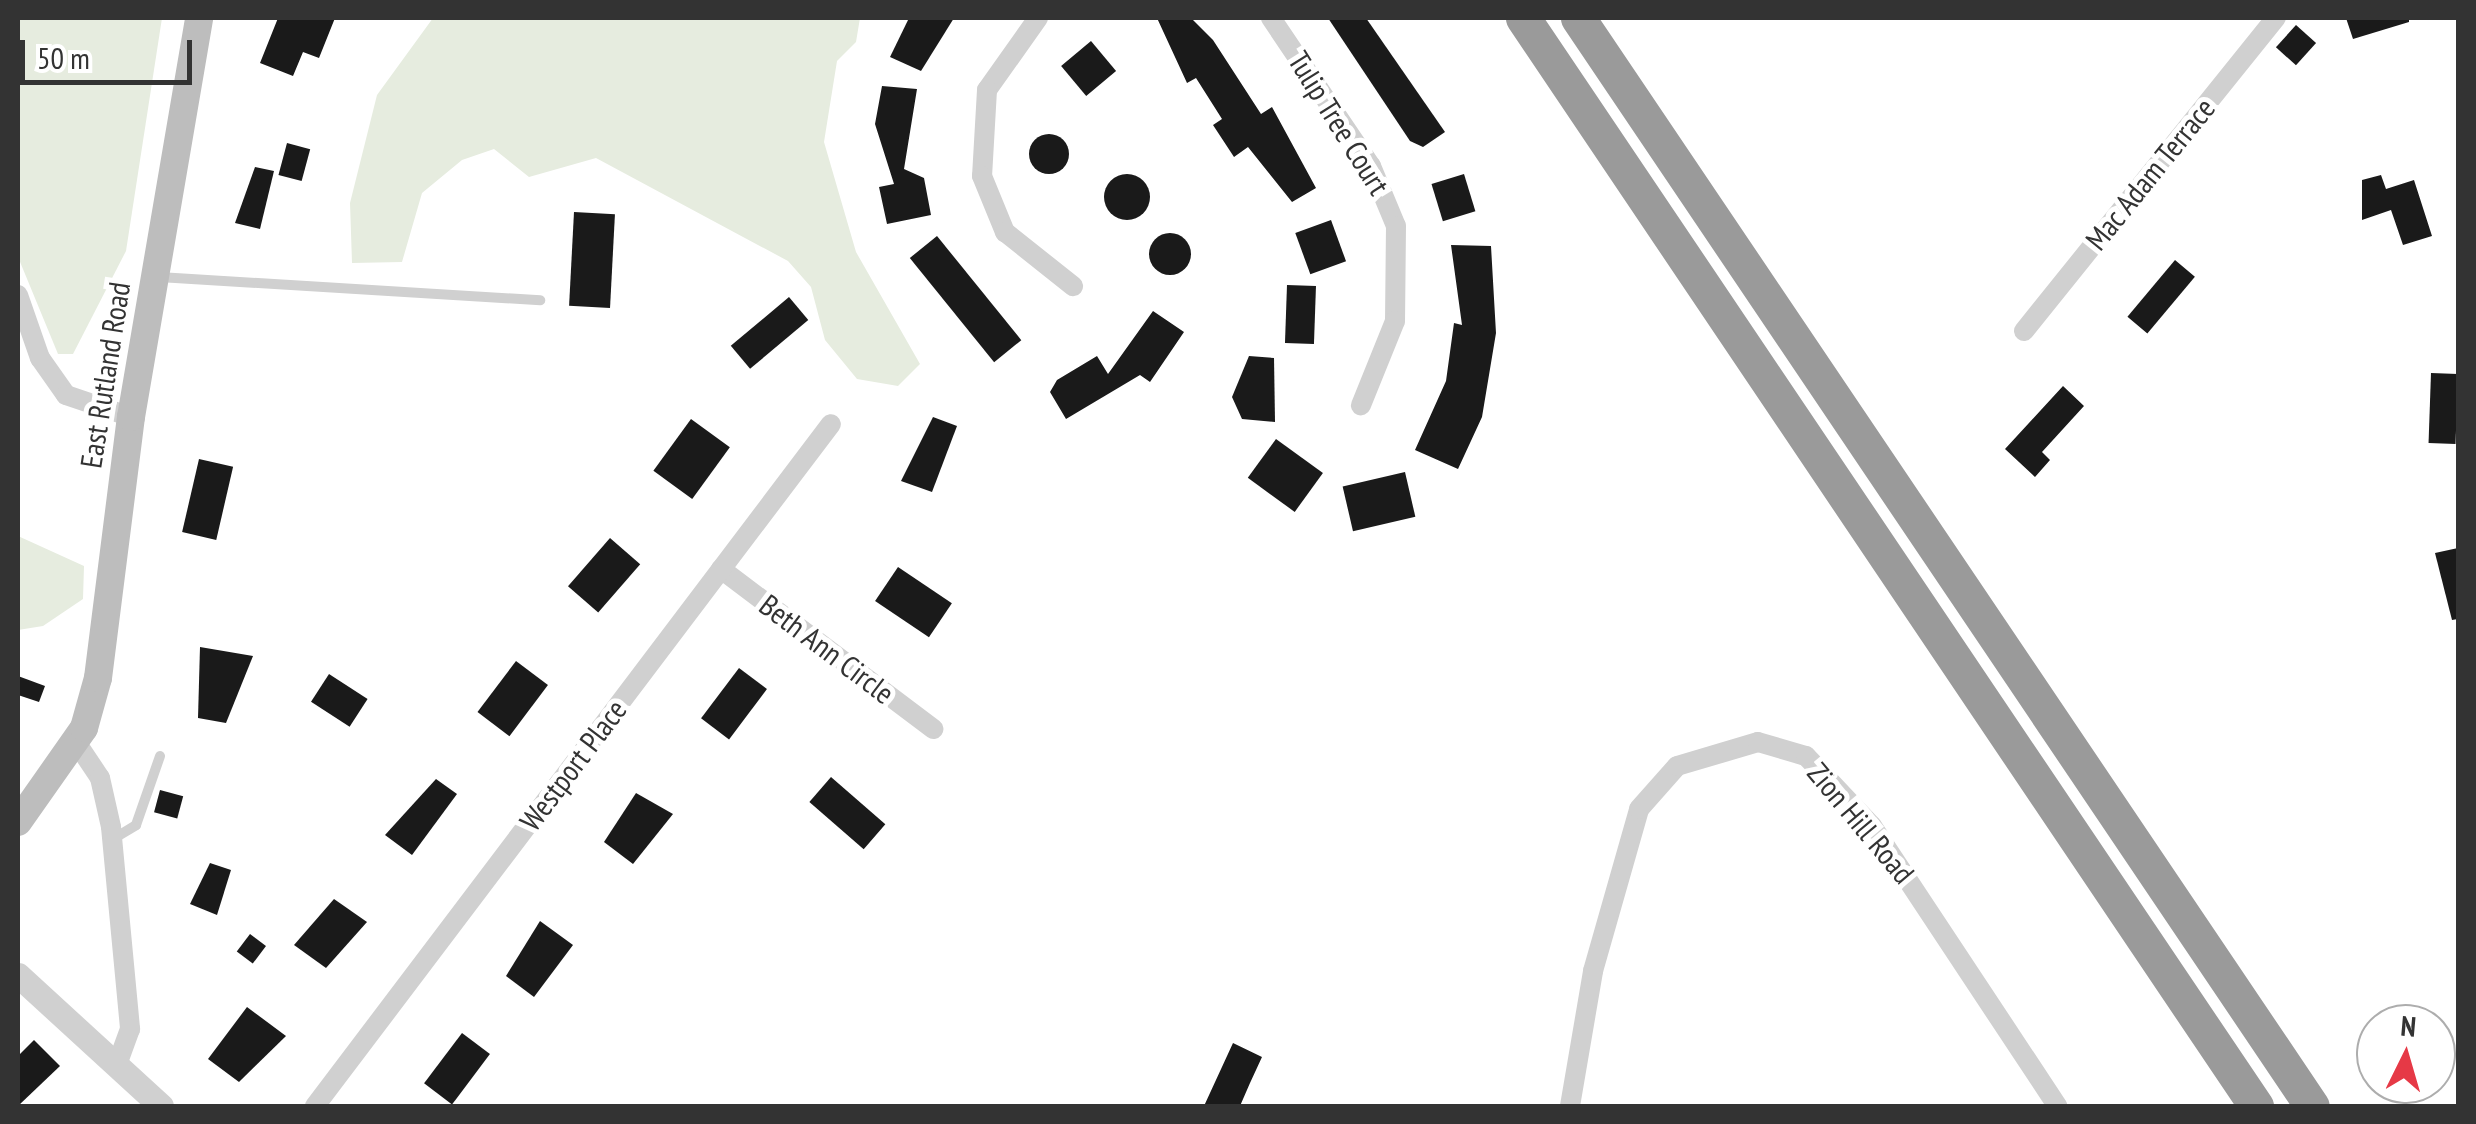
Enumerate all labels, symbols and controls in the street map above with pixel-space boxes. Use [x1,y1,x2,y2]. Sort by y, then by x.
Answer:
scale bar [25,20,198,82]
text: 50 m [37,38,90,77]
street label: Tulip Tree Court [1281,44,1397,202]
street label: Mac Adam Terrace [2077,90,2223,258]
street label: East Rutland Road [73,279,137,471]
street label: Beth Ann Circle [752,587,902,711]
street label: Westport Place [512,692,634,838]
street label: Zion Hill Road [1800,755,1922,891]
north arrow [2356,1004,2456,1104]
text: N [2399,1007,2418,1045]

